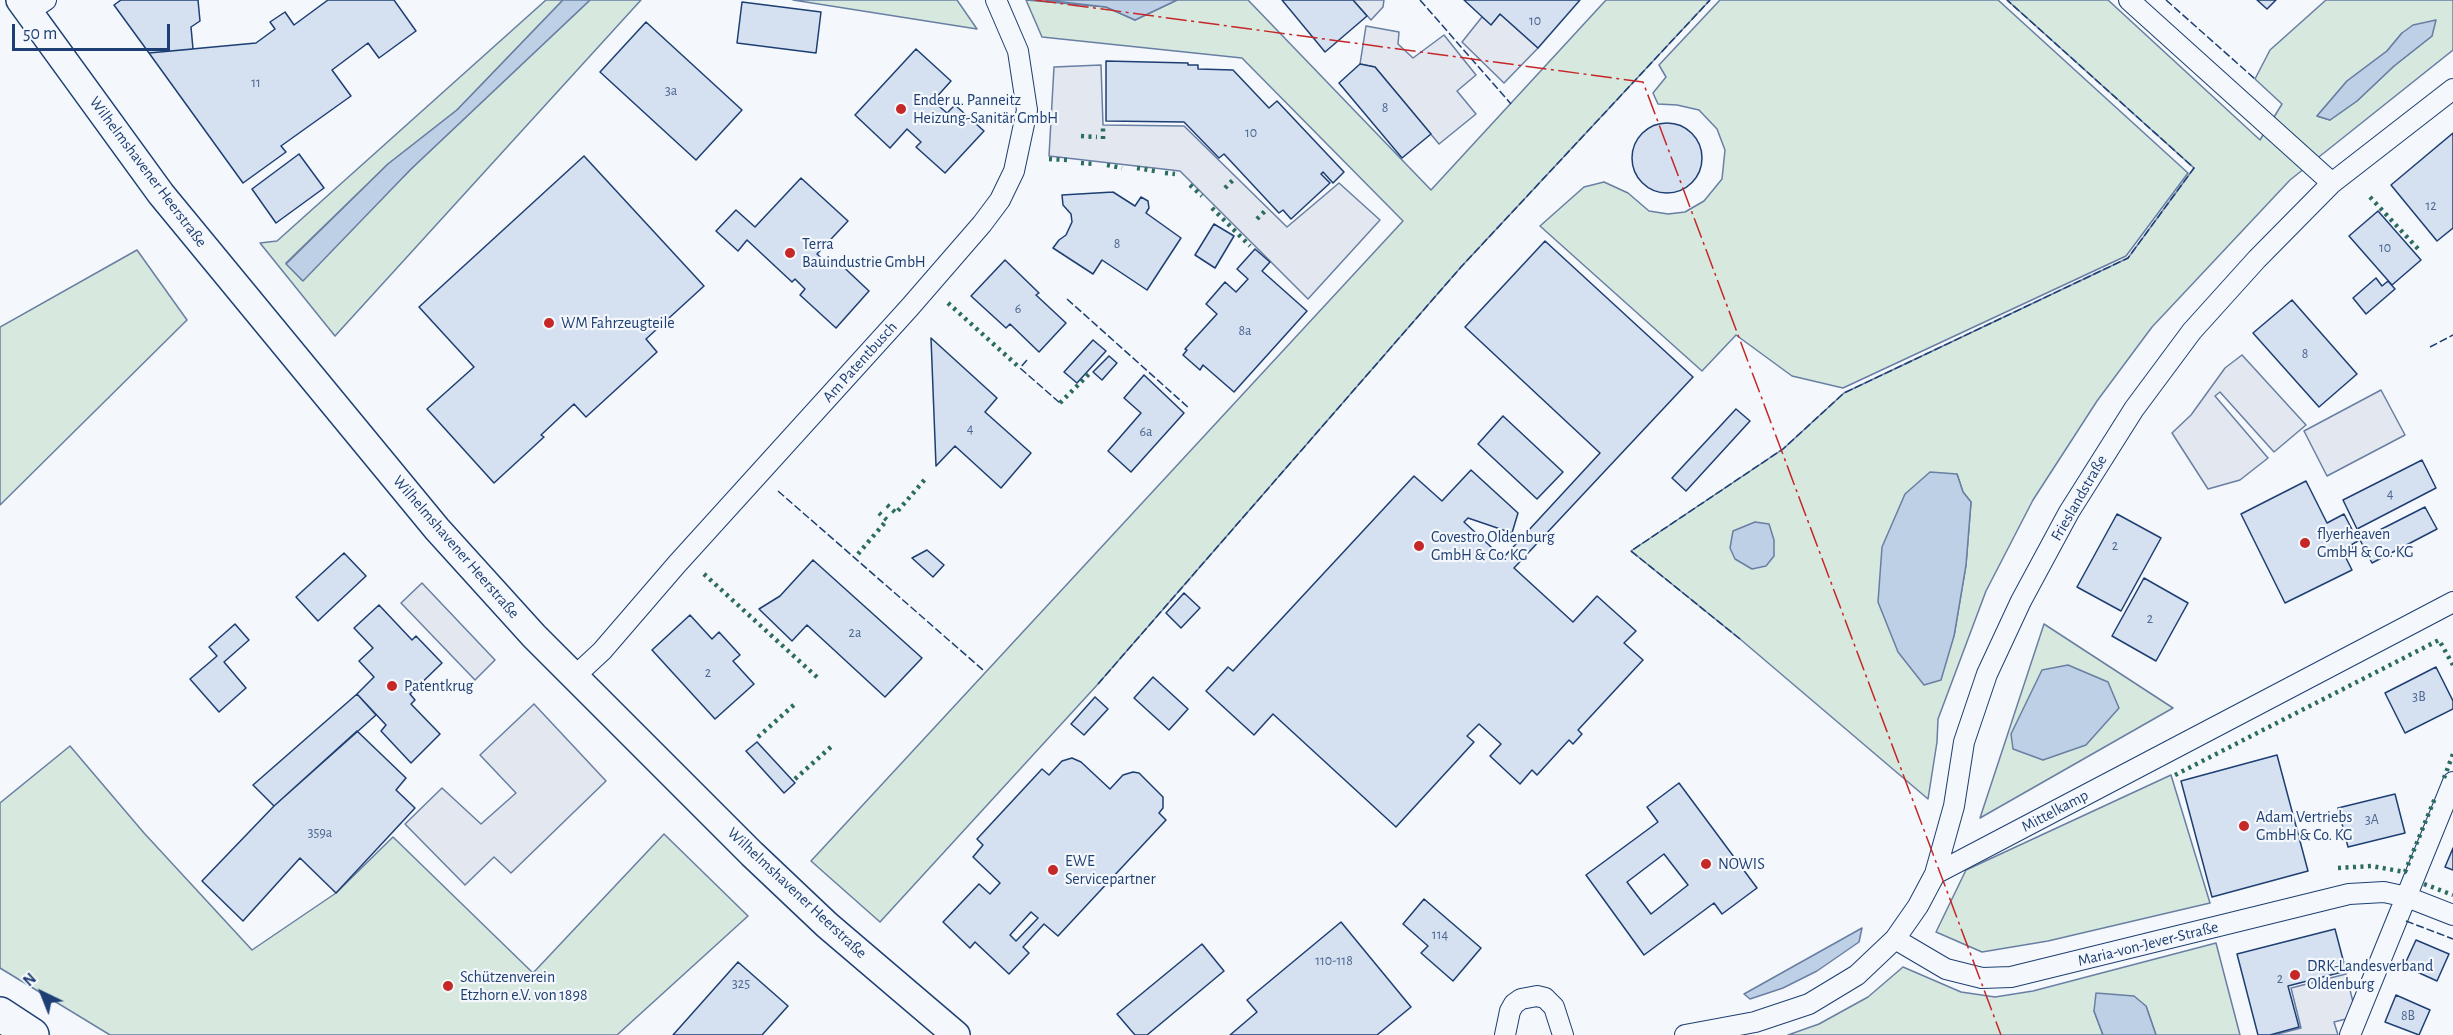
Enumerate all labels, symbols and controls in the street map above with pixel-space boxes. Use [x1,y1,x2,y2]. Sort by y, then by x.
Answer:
scale bar [15,12,172,50]
house number: 10 [1529,13,1541,29]
text: 50 m [23,25,57,43]
house number: 11 [251,75,261,91]
house number: 3a [665,83,677,99]
place label: Ender u. Panneitz Heizung-Sanitär GmbH [913,90,1058,128]
street label: Wilhelmshavener Heerstraße [85,93,211,251]
house number: 8 [1382,100,1388,116]
marker: Ender u. Panneitz Heizung-Sanitär GmbH [894,102,908,116]
house number: 10 [1245,125,1257,141]
house number: 12 [2425,198,2437,214]
place label: Terra Bauindustrie GmbH [802,234,926,272]
house number: 8 [1114,236,1120,252]
house number: 10 [2379,240,2391,256]
marker: Terra Bauindustrie GmbH [783,246,797,260]
house number: 6 [1015,301,1021,317]
place label: WM Fahrzeugteile [561,313,675,333]
marker: WM Fahrzeugteile [542,316,556,330]
street label: Am Patentbusch [819,318,901,406]
house number: 8a [1238,323,1252,339]
house number: 8 [2302,346,2308,362]
house number: 4 [967,421,973,437]
house number: 6a [1139,424,1153,440]
street label: Frieslandstraße [2047,452,2111,544]
street label: Wilhelmshavener Heerstraße [389,471,523,623]
house number: 4 [2387,486,2393,502]
place label: flyerheaven GmbH & Co. KG [2317,524,2414,562]
place label: Covestro Oldenburg GmbH & Co. KG [1431,527,1554,565]
marker: flyerheaven GmbH & Co. KG [2298,536,2312,550]
house number: 2 [2112,538,2118,554]
marker: Covestro Oldenburg GmbH & Co. KG [1412,539,1426,553]
house number: 2 [2147,611,2153,627]
house number: 2a [849,625,861,641]
house number: 2 [705,665,711,681]
place label: Patentkrug [404,676,473,696]
marker: Patentkrug [385,679,399,693]
house number: 3B [2412,689,2426,705]
street label: Mittelkamp [2018,785,2092,837]
place label: Adam Vertriebs GmbH & Co. KG [2256,807,2353,845]
house number: 3A [2365,812,2379,828]
marker: Adam Vertriebs GmbH & Co. KG [2237,819,2251,833]
street label: Wilhelmshavener Heerstraße [723,823,871,963]
house number: 359a [308,825,332,841]
place label: EWE Servicepartner [1065,851,1156,889]
place label: NOWIS [1718,854,1765,874]
marker: NOWIS [1699,857,1713,871]
marker: EWE Servicepartner [1046,863,1060,877]
street label: Maria-von-Jever-Straße [2076,917,2220,971]
house number: 114 [1432,927,1448,943]
house number: 110-118 [1315,953,1353,969]
place label: DRK-Landesverband Oldenburg [2307,956,2433,994]
north arrow [12,963,72,1023]
place label: Schützenverein Etzhorn e.V. von 1898 [460,967,587,1005]
marker: DRK-Landesverband Oldenburg [2288,968,2302,982]
text: N [20,970,39,989]
house number: 2 [2277,971,2283,987]
house number: 325 [732,976,750,992]
marker: Schützenverein Etzhorn e.V. von 1898 [441,979,455,993]
house number: 8B [2401,1008,2415,1024]

